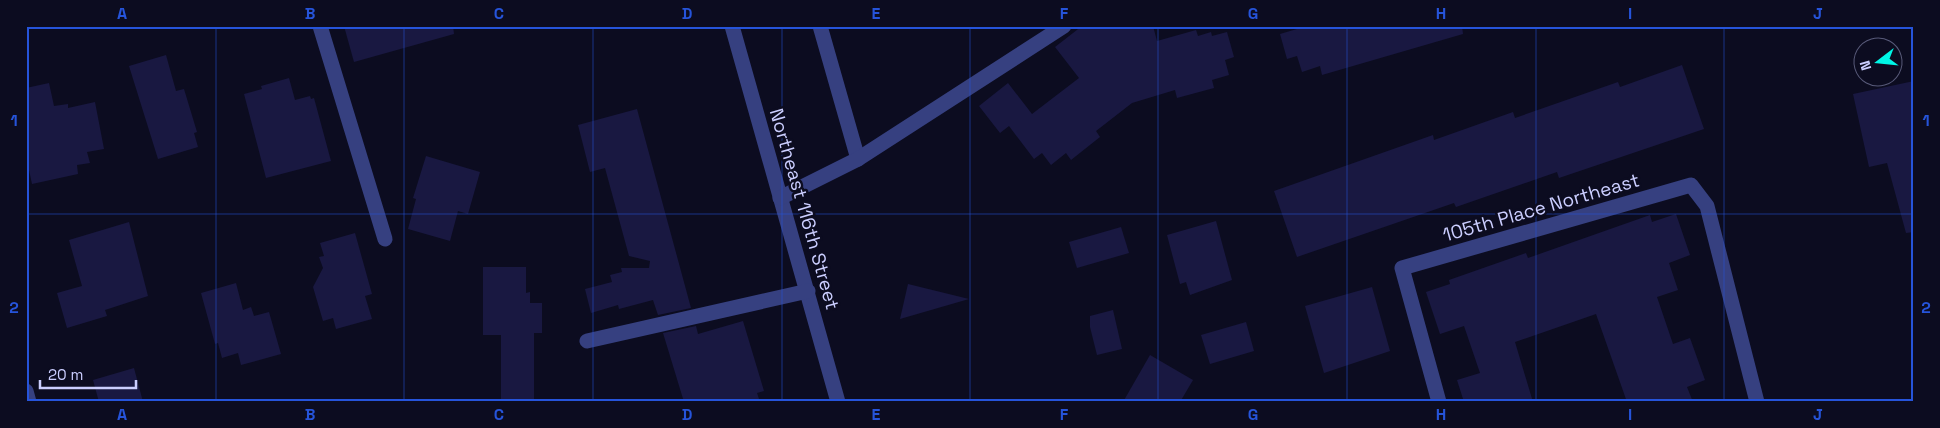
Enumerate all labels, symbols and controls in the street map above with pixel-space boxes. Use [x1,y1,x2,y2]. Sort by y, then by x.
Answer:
text: A [117,3,127,24]
text: B [305,3,315,24]
text: C [494,3,504,24]
text: D [682,3,692,24]
text: E [872,3,881,24]
text: F [1060,3,1069,24]
text: G [1248,3,1258,24]
text: H [1436,3,1446,24]
text: I [1628,3,1632,24]
text: J [1813,3,1823,24]
north arrow [1852,38,1902,88]
text: N [1856,59,1875,73]
street label: Northeast 116th Street [764,106,845,313]
text: 1 [10,110,18,131]
text: 1 [1922,110,1930,131]
street label: 105th Place Northeast [1440,167,1642,248]
text: 2 [9,297,19,318]
text: 2 [1921,297,1931,318]
scale bar [40,358,136,390]
text: 20 m [48,365,83,384]
text: A [117,404,127,425]
text: B [305,404,315,425]
text: C [494,404,504,425]
text: D [682,404,692,425]
text: E [872,404,881,425]
text: F [1060,404,1069,425]
text: G [1248,404,1258,425]
text: H [1436,404,1446,425]
text: I [1628,404,1632,425]
text: J [1813,404,1823,425]

